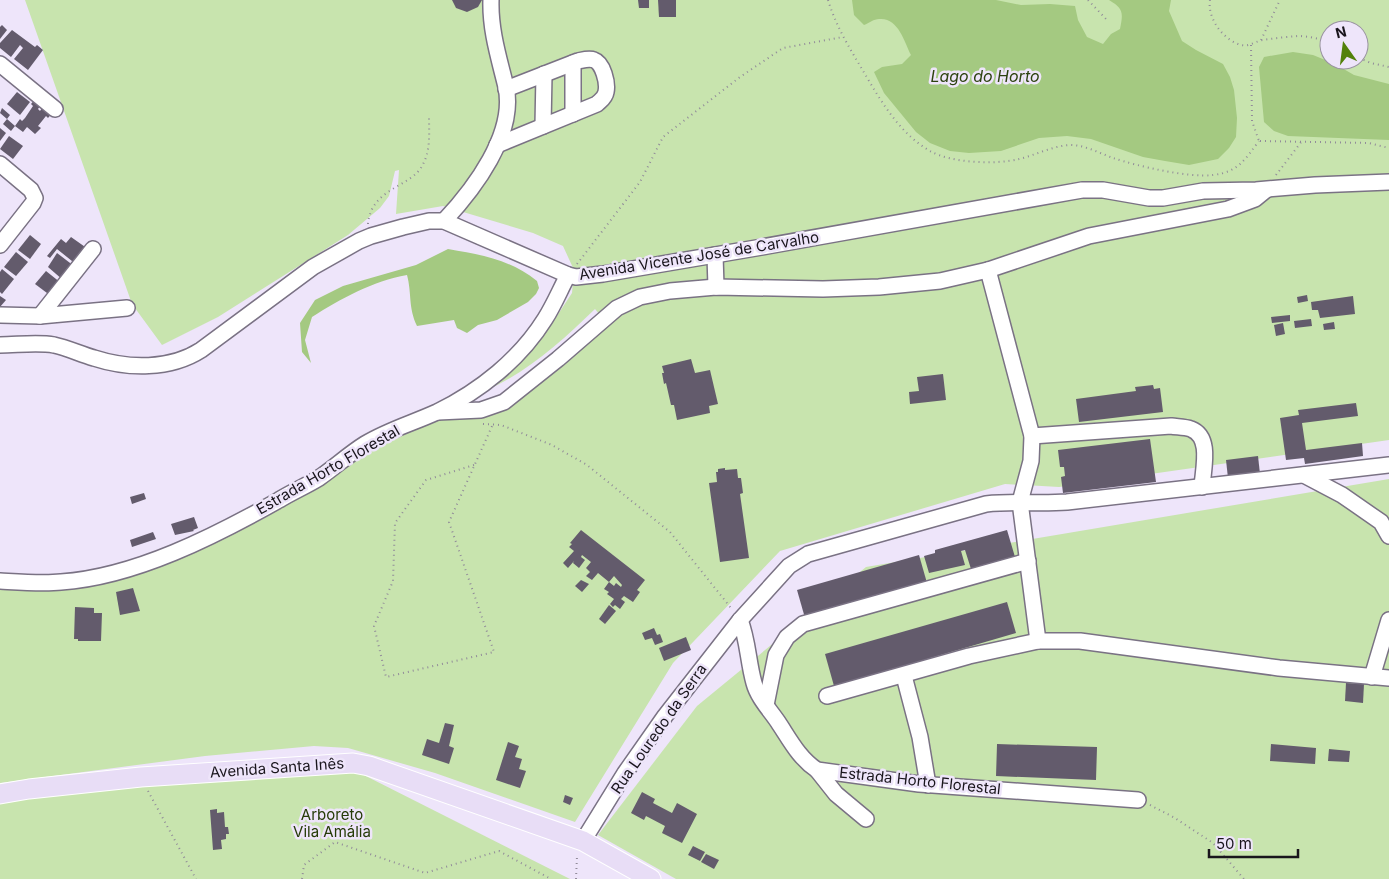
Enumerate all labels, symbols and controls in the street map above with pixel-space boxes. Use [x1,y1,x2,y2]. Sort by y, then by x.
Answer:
north arrow [1319,20,1369,70]
text: N [1334,22,1348,41]
water label: Lago do Horto [930,66,1040,86]
street label: Avenida Vicente José de Carvalho [578,227,820,284]
street label: Estrada Horto Florestal [253,421,403,518]
street label: Rua Louredo da Serra [607,660,711,797]
street label: Avenida Santa Inês [209,753,345,782]
street label: Estrada Horto Florestal [838,763,1002,798]
park label: Arboreto Vila Amália [293,805,371,841]
scale bar [1209,826,1298,858]
text: 50 m [1216,834,1252,853]

